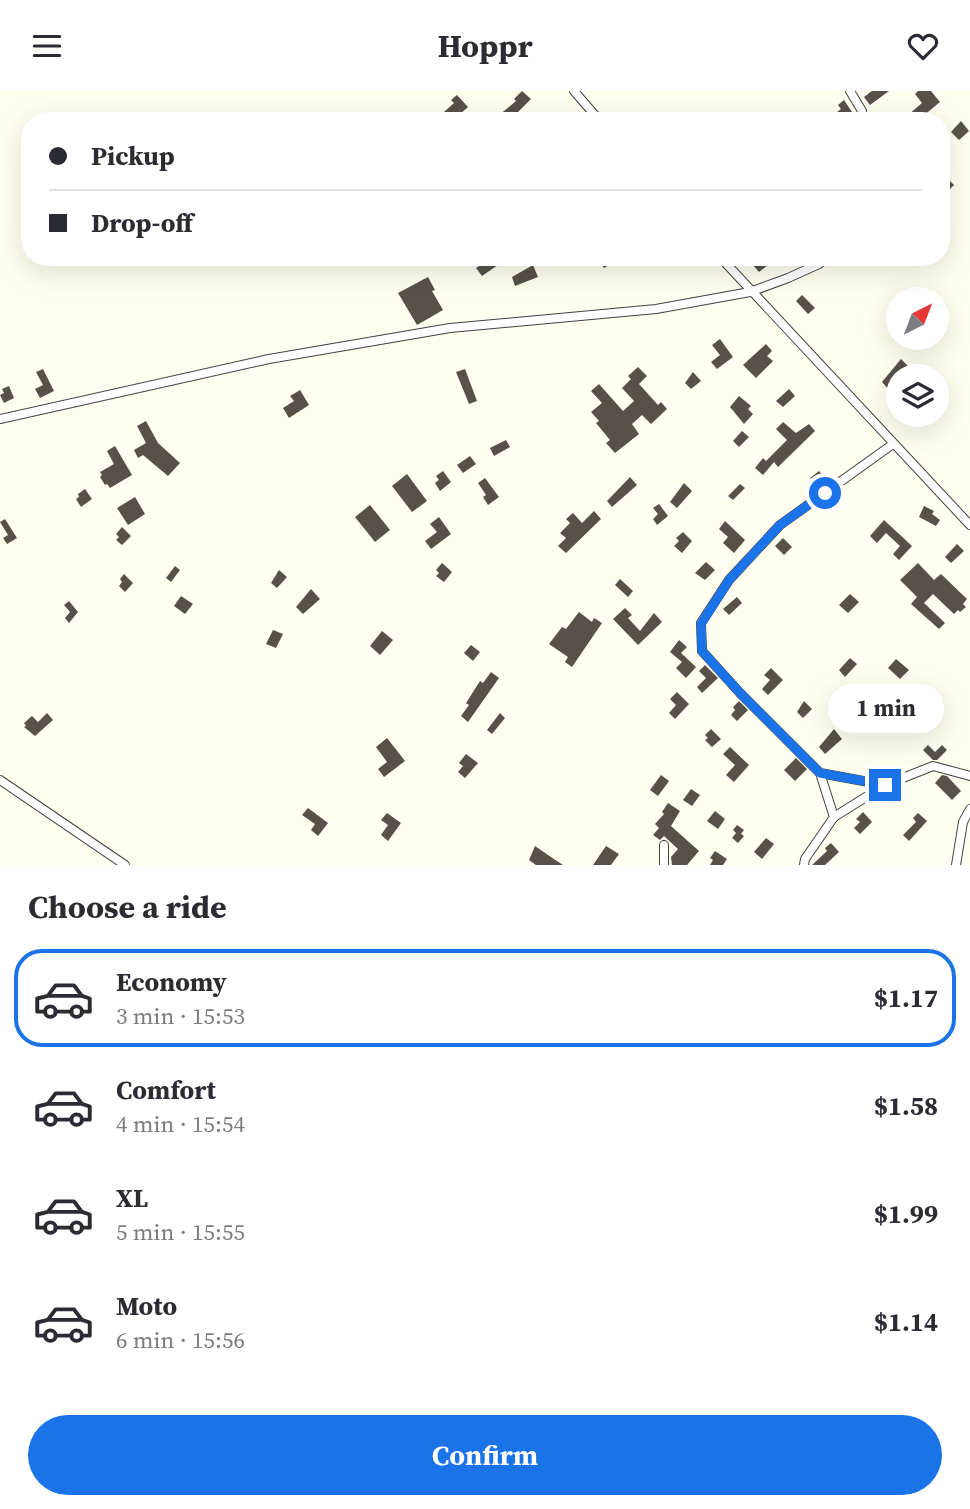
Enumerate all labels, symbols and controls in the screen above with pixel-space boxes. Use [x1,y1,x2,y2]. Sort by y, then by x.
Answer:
text: Hoppr [437,24,533,68]
icon: menu [28,27,66,65]
icon: heart [904,27,942,65]
text: Pickup [91,138,175,174]
text: Drop-off [91,205,193,241]
north arrow [886,287,948,350]
map controls [886,287,949,427]
button: layers [886,364,949,427]
route start [809,477,841,509]
callout: 1 min [827,683,943,733]
text: 1 min [856,692,916,724]
route end [869,769,901,801]
text: Choose a ride [28,885,227,929]
text: Economy [116,964,227,1000]
icon: car [32,967,95,1030]
text: $1.17 [874,980,938,1016]
text: 3 min · 15:53 [116,1000,245,1032]
text: Comfort [116,1072,216,1108]
icon: car [32,1075,95,1138]
text: $1.58 [874,1088,938,1124]
text: 4 min · 15:54 [116,1108,245,1140]
text: XL [116,1180,148,1216]
icon: car [32,1183,95,1246]
text: $1.99 [874,1196,938,1232]
text: 5 min · 15:55 [116,1216,245,1248]
text: Moto [116,1288,177,1324]
icon: car [32,1291,95,1354]
text: $1.14 [874,1304,938,1340]
text: 6 min · 15:56 [116,1324,245,1356]
button: Confirm [28,1415,942,1495]

